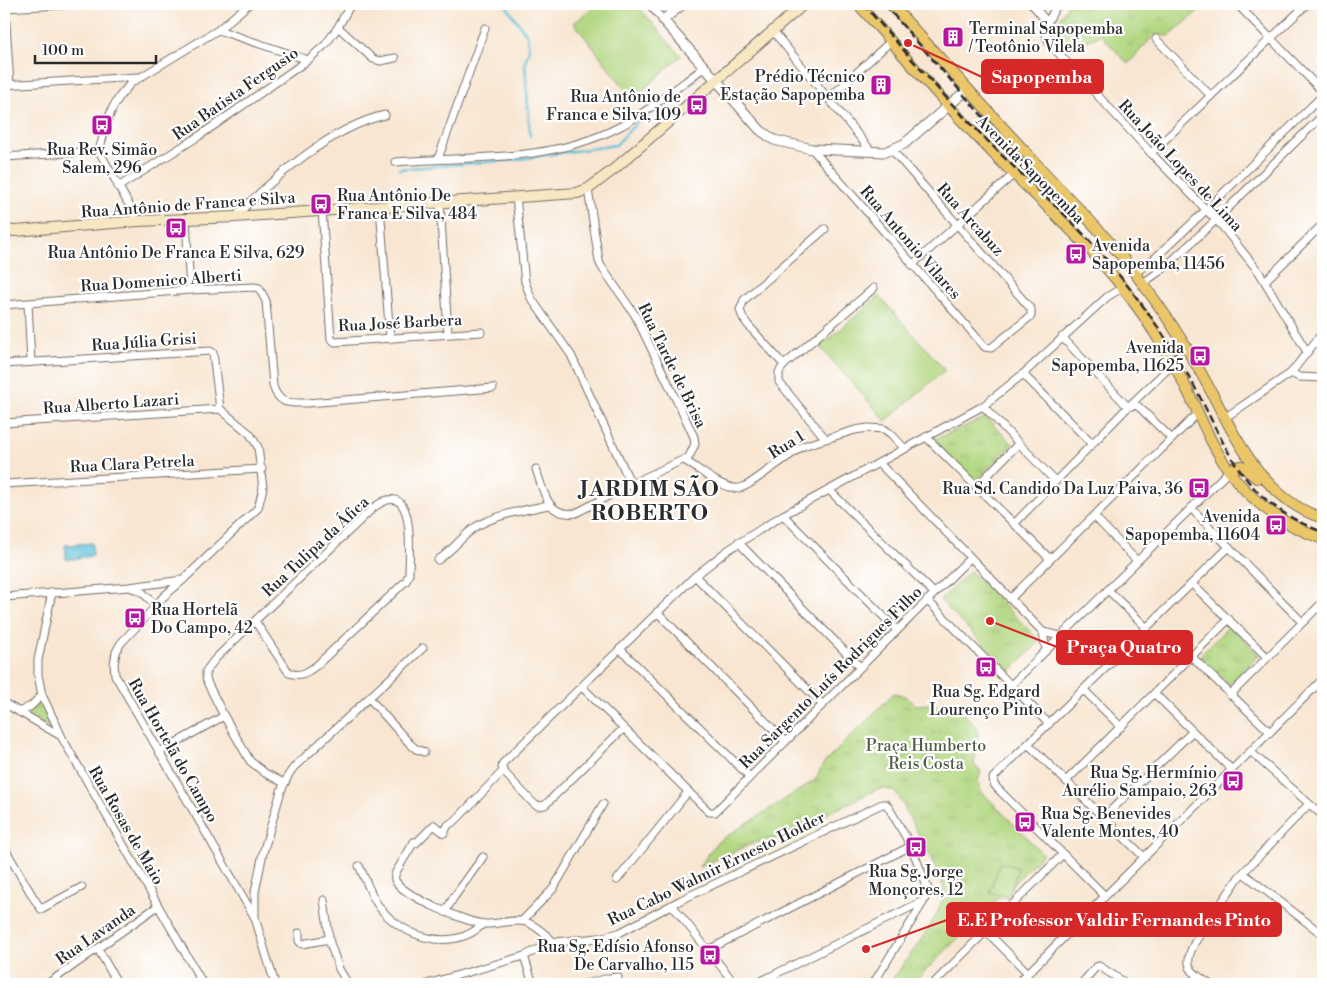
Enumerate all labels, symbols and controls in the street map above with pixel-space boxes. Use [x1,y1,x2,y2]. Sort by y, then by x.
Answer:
place label: Terminal Sapopemba / Teotônio Vilela [968,19,1124,57]
building icon: Terminal Sapopemba / Teotônio Vilela [941,25,965,49]
scale bar [35,32,156,64]
text: 100 m [42,41,84,60]
street label: Rua Batista Fergusio [169,43,302,145]
callout: Sapopemba [982,60,1103,93]
text: Sapopemba [992,66,1093,89]
place label: Prédio Técnico Estação Sapopemba [720,67,866,105]
building icon: Prédio Técnico Estação Sapopemba [869,73,893,97]
place label: Rua Antônio de Franca e Silva, 109 [546,87,681,125]
bus stop icon: Rua Antônio de Franca e Silva, 109 [685,93,709,117]
street label: Rua João Lopes de Lima [1114,95,1247,237]
street label: Avenida Sapopemba [971,111,1089,229]
bus stop icon: Rua Rev. Simão Salem, 296 [90,113,114,137]
place label: Rua Rev. Simão Salem, 296 [47,140,157,178]
street label: Rua Arcabuz [932,179,1008,260]
street label: Rua Antonio Vilares [855,182,965,304]
place label: Rua Antônio De Franca E Silva, 484 [337,186,478,224]
street label: Rua Antônio de Franca e Silva [80,187,297,222]
bus stop icon: Rua Antônio De Franca E Silva, 484 [309,192,333,216]
bus stop icon: Rua Antônio De Franca E Silva, 629 [164,216,188,240]
place label: Avenida Sapopemba, 11456 [1091,236,1225,274]
bus stop icon: Avenida Sapopemba, 11456 [1064,242,1088,266]
place label: Rua Antônio De Franca E Silva, 629 [48,243,305,263]
street label: Rua Domenico Alberti [80,265,242,297]
street label: Rua Tarde de Brisa [633,300,711,432]
street label: Rua José Barbera [338,310,463,336]
street label: Rua Júlia Grisi [91,328,197,356]
place label: Avenida Sapopemba, 11625 [1052,338,1185,376]
bus stop icon: Avenida Sapopemba, 11625 [1188,344,1212,368]
street label: Rua Alberto Lazari [42,389,180,419]
street label: Rua 1 [765,426,808,464]
street label: Rua Clara Petrela [69,451,196,477]
district label: JARDIM SÃO ROBERTO [577,474,720,527]
bus stop icon: Rua Sd. Candido Da Luz Paiva, 36 [1187,476,1211,500]
place label: Rua Sd. Candido Da Luz Paiva, 36 [942,479,1183,499]
street label: Rua Tulipa da Áfica [257,490,374,601]
place label: Avenida Sapopemba, 11604 [1125,507,1261,545]
bus stop icon: Avenida Sapopemba, 11604 [1264,513,1288,537]
street label: Rua Sargento Luís Rodrigues Filho [735,582,926,773]
place label: Rua Hortelã Do Campo, 42 [151,600,253,638]
bus stop icon: Rua Hortelã Do Campo, 42 [123,606,147,630]
callout: Praça Quatro [1057,631,1192,664]
text: Praça Quatro [1066,636,1182,659]
bus stop icon: Rua Sg. Edgard Lourenço Pinto [974,655,998,679]
street label: Rua Hortelã do Campo [124,675,223,826]
place label: Rua Sg. Edgard Lourenço Pinto [929,682,1043,720]
park label: Praça Humberto Reis Costa [866,736,986,774]
street label: Rua Rosas de Maio [84,763,168,888]
place label: Rua Sg. Hermínio Aurélio Sampaio, 263 [1061,763,1217,801]
bus stop icon: Rua Sg. Hermínio Aurélio Sampaio, 263 [1221,769,1245,793]
place label: Rua Sg. Benevides Valente Montes, 40 [1040,804,1179,842]
street label: Rua Cabo Walmir Ernesto Holder [605,807,828,930]
bus stop icon: Rua Sg. Benevides Valente Montes, 40 [1013,810,1037,834]
bus stop icon: Rua Sg. Jorge Monçores, 12 [904,835,928,859]
place label: Rua Sg. Jorge Monçores, 12 [869,862,963,900]
street label: Rua Lavanda [52,899,140,970]
callout: E.E Professor Valdir Fernandes Pinto [947,903,1281,936]
text: E.E Professor Valdir Fernandes Pinto [957,909,1271,932]
place label: Rua Sg. Edísio Afonso De Carvalho, 115 [537,937,694,975]
bus stop icon: Rua Sg. Edísio Afonso De Carvalho, 115 [698,943,722,967]

